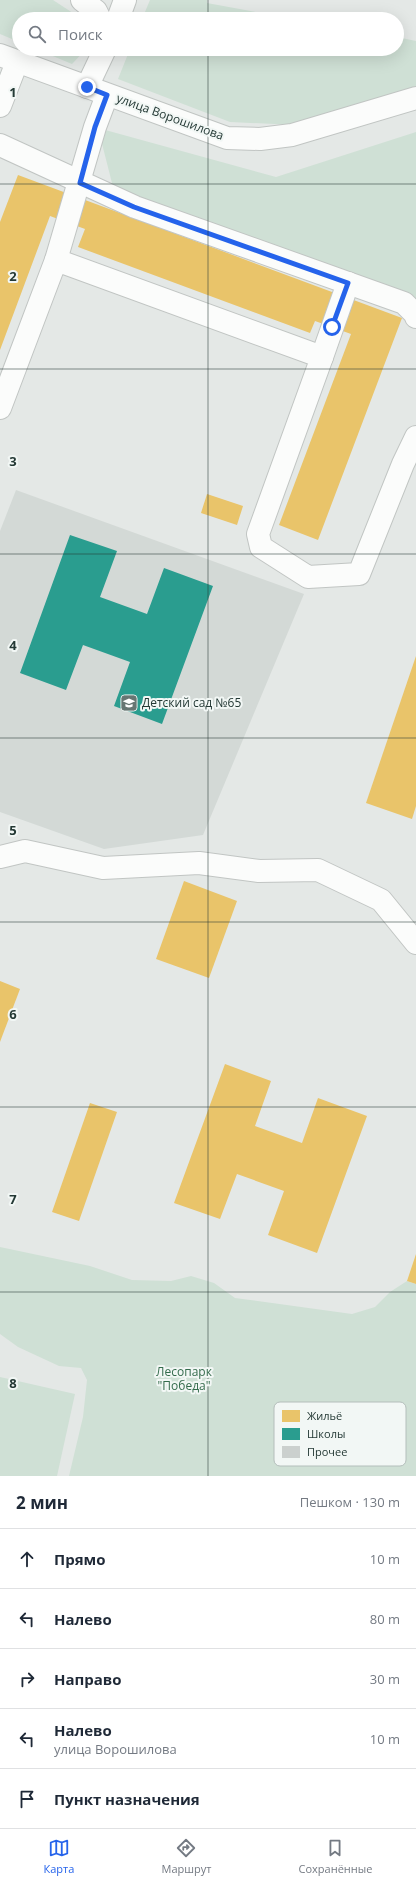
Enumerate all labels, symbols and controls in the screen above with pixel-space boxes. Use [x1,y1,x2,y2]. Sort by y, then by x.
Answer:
search box [12,12,404,56]
icon: search [26,23,48,45]
text: Поиск [58,24,102,44]
route end [78,78,96,96]
text: 1 [9,83,17,101]
street label: улица Ворошилова [114,89,226,144]
text: 2 [9,267,17,285]
route start [323,318,341,336]
text: 3 [9,452,17,470]
text: 4 [9,636,17,654]
school or university icon: Детский сад №65 [119,693,139,713]
place label: Детский сад №65 [142,694,241,711]
text: 5 [9,821,17,839]
text: 6 [9,1005,17,1023]
text: 7 [9,1190,17,1208]
park label: Лесопарк "Победа" [156,1363,213,1394]
text: 8 [9,1374,17,1392]
legend [274,1402,406,1466]
text: Жильё [307,1408,342,1423]
text: Школы [307,1426,345,1441]
text: Прочее [307,1444,347,1459]
text: 2 мин [16,1491,68,1514]
text: Пешком · 130 m [300,1493,400,1511]
icon: ahead [16,1548,38,1570]
text: Прямо [54,1549,106,1569]
text: 10 m [370,1550,400,1568]
icon: left [16,1608,38,1630]
text: Налево [54,1609,112,1629]
text: 80 m [370,1610,400,1628]
icon: right [16,1668,38,1690]
text: Направо [54,1669,122,1689]
text: 30 m [370,1670,400,1688]
text: Налево [54,1720,112,1740]
icon: left [16,1728,38,1750]
text: 10 m [370,1730,400,1748]
text: улица Ворошилова [54,1740,177,1758]
icon: arrive [16,1788,38,1810]
text: Пункт назначения [54,1789,200,1809]
tab: Карта [44,1837,74,1876]
tab: Маршрут [162,1837,211,1876]
tab: Сохранённые [299,1837,372,1876]

